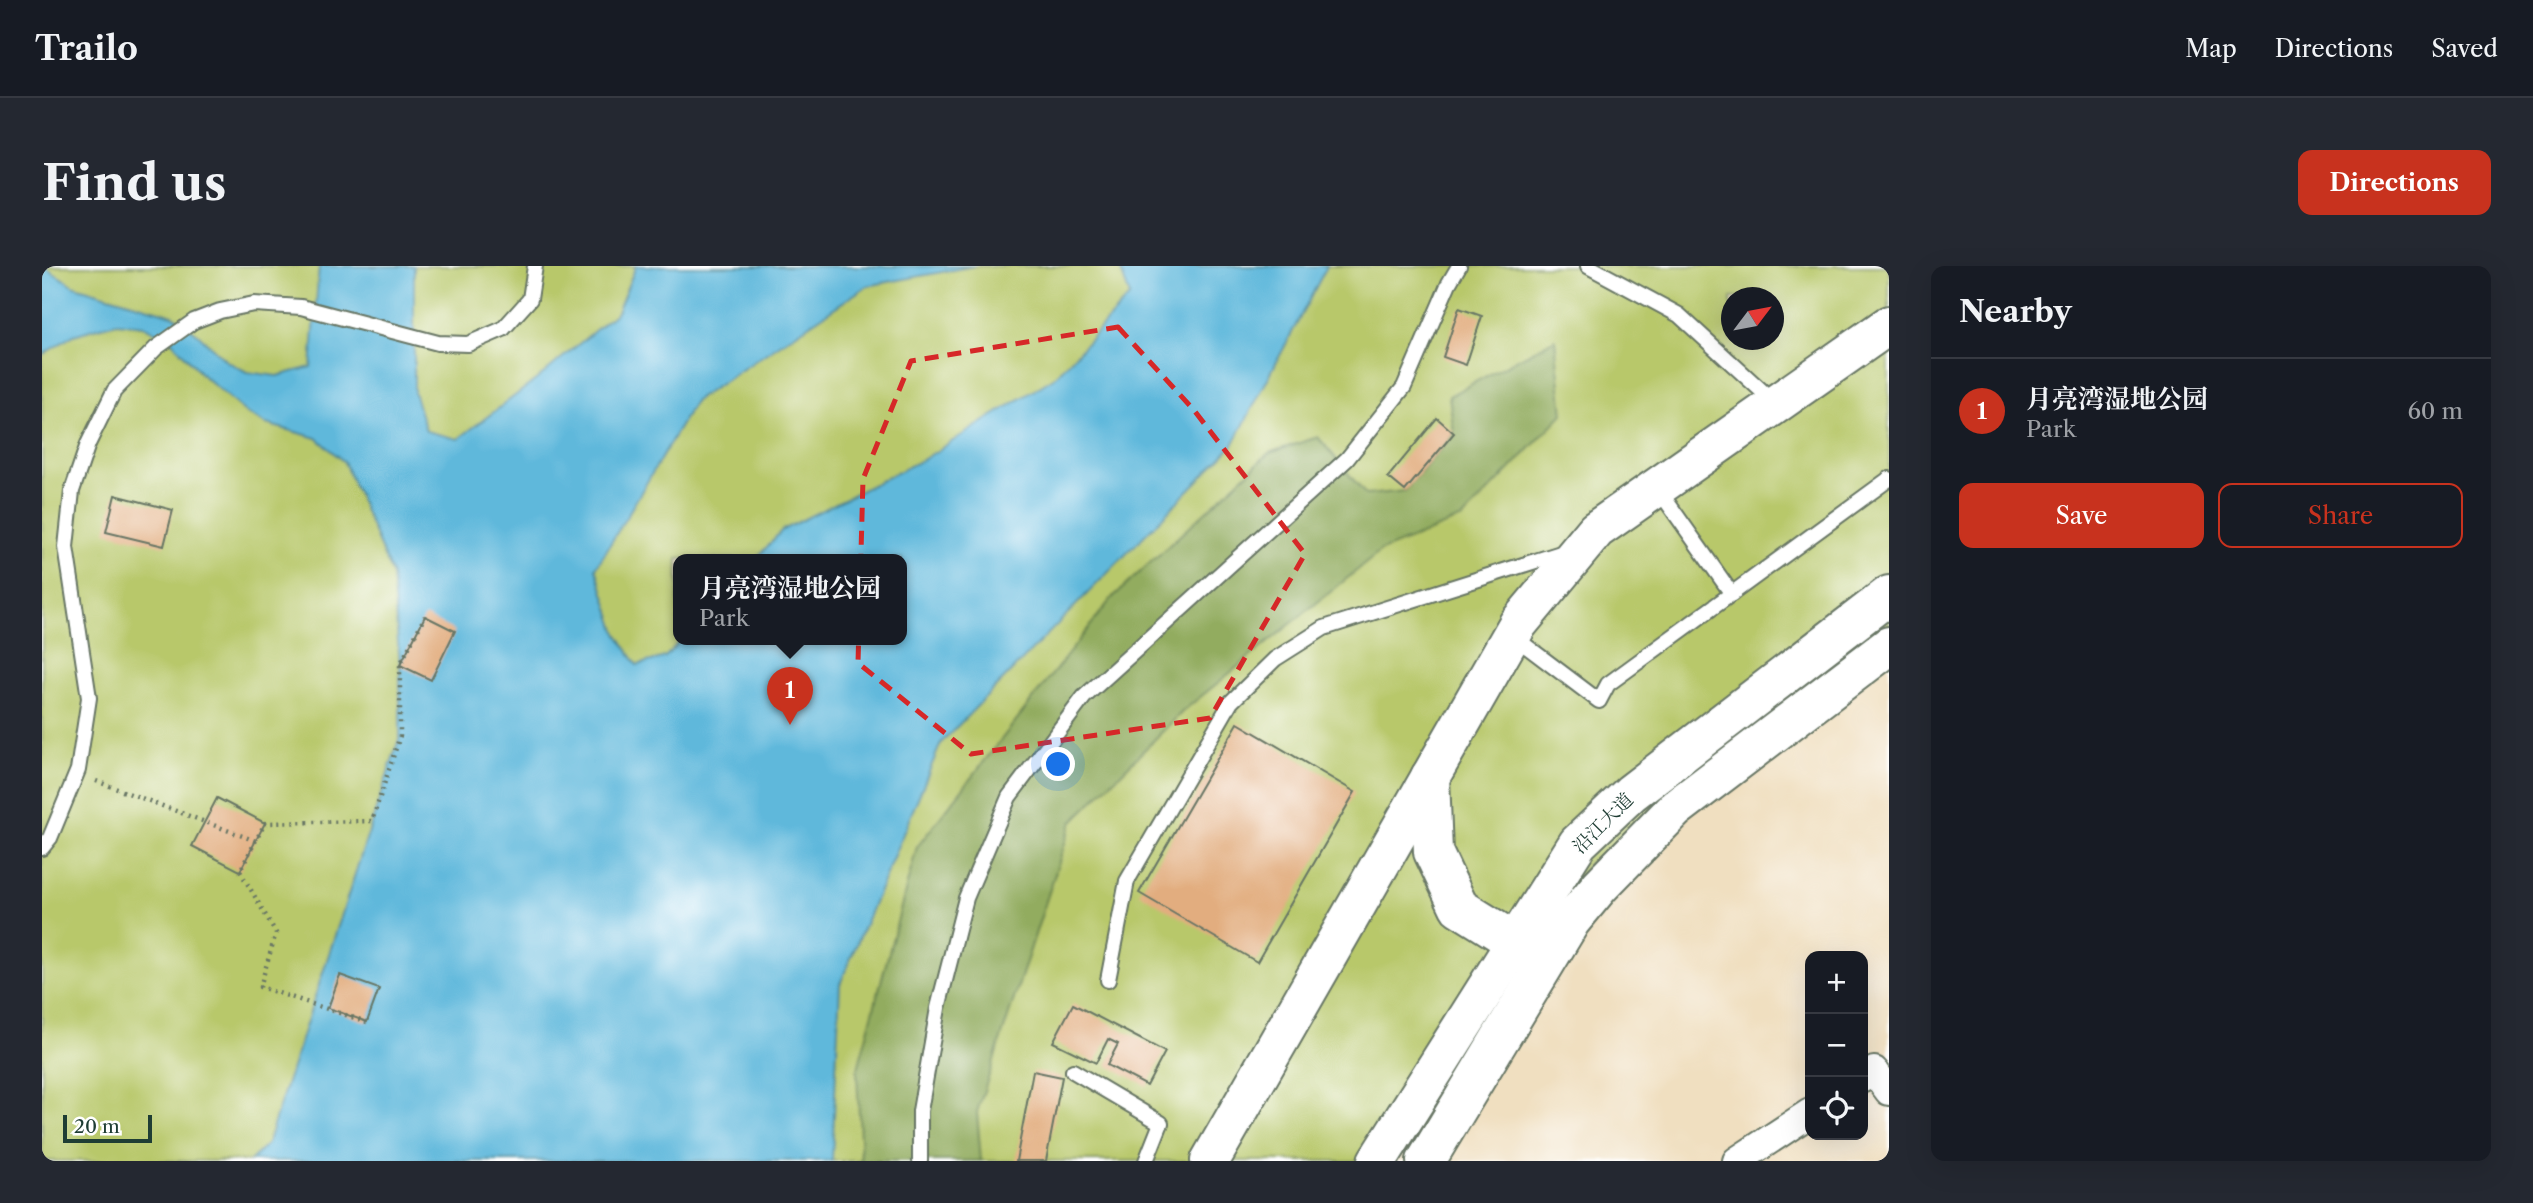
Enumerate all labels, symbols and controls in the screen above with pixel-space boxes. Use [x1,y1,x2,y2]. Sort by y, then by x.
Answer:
text: Trailo [35,28,138,69]
text: Map [2185,34,2237,63]
text: Directions [2275,34,2393,63]
text: Saved [2431,34,2498,63]
button: Directions [2298,150,2491,215]
text: Find us [42,152,226,213]
north arrow [1721,287,1784,350]
text: Nearby [1959,293,2072,330]
text: 月亮湾湿地公园 [2026,383,2208,415]
text: 1 [1977,397,1987,425]
text: 60 m [2407,397,2463,425]
text: Park [2026,415,2076,443]
button: Save [1959,483,2204,548]
button: Share [2218,483,2463,548]
popup [673,554,907,645]
text: 月亮湾湿地公园 [699,572,881,604]
text: Park [699,604,749,632]
pin: 1 [767,667,813,725]
your location [1041,747,1075,781]
street label: 沿江大道 [1568,788,1638,858]
map controls [1805,951,1868,1140]
button: + [1805,951,1868,1014]
button: − [1805,1014,1868,1077]
button: locate [1805,1077,1868,1140]
scale bar [63,1112,152,1144]
text: 20 m [74,1115,120,1138]

